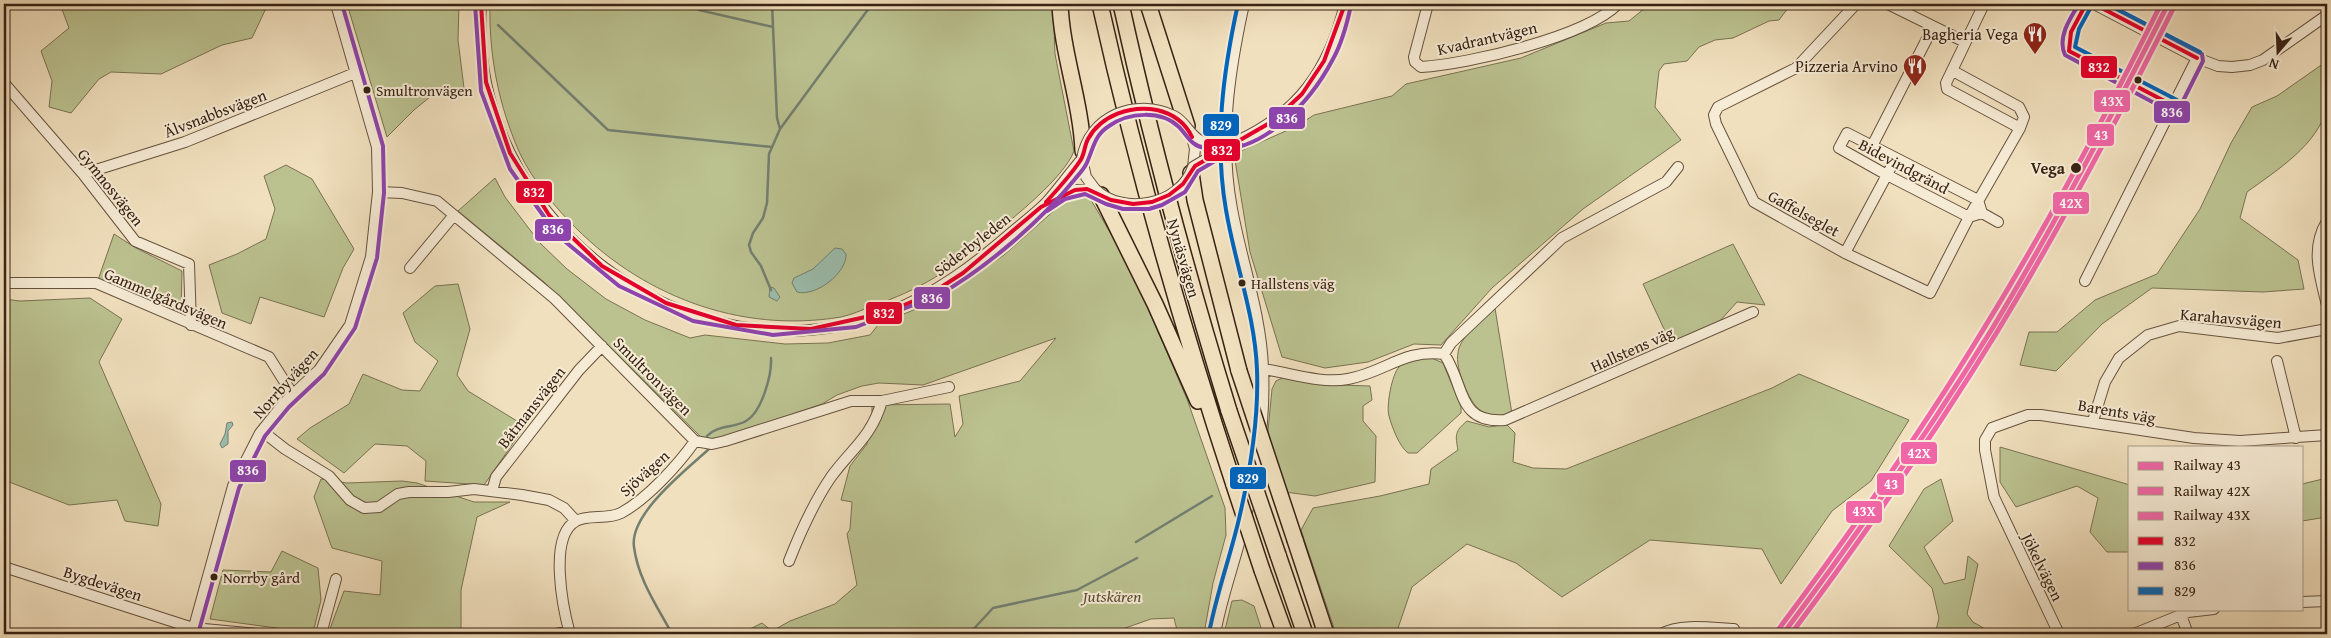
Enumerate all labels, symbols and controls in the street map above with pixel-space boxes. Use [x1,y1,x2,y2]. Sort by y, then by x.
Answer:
street label: Kvadrantvägen [1435,15,1539,61]
restaurant icon: Bagheria Vega [2022,21,2048,55]
place label: Bagheria Vega [1922,22,2018,46]
north arrow [2254,28,2304,78]
restaurant icon: Pizzeria Arvino [1902,53,1928,87]
text: N [2265,53,2281,75]
place label: Pizzeria Arvino [1795,54,1898,78]
line badge: 832 [2080,55,2118,79]
text: 832 [2088,57,2110,77]
unlabelled marker [2133,75,2143,85]
place label: Smultronvägen [376,80,473,101]
street label: Älvsnabbsvägen [160,82,270,144]
marker: Smultronvägen [362,85,372,95]
line badge: 43X [2093,89,2131,113]
text: 43X [2100,91,2124,111]
line badge: 836 [2153,100,2191,124]
text: 836 [2161,102,2183,122]
line badge: 836 [1268,106,1306,130]
text: 836 [1276,108,1298,128]
line badge: 829 [1202,113,1240,137]
text: 829 [1210,115,1232,135]
line badge: 43 [2086,123,2115,147]
text: 43 [2094,125,2108,145]
street label: Bidevindgränd [1855,132,1954,200]
line badge: 832 [1203,138,1241,162]
text: 832 [1211,140,1233,160]
street label: Gymnosvägen [72,143,150,231]
place label: Vega [2031,156,2066,180]
marker: Vega [2069,161,2083,175]
line badge: 832 [515,180,553,204]
text: 832 [523,182,545,202]
street label: Gaffelseglet [1764,183,1845,243]
line badge: 42X [2052,191,2090,215]
text: 42X [2059,193,2083,213]
street label: Söderbyleden [928,206,1016,282]
street label: Nynäsvägen [1161,216,1207,300]
line badge: 836 [534,218,572,242]
text: 836 [542,219,564,239]
street label: Gammelgårdsvägen [101,261,231,335]
place label: Hallstens väg [1251,273,1335,294]
marker: Hallstens väg [1237,278,1247,288]
line badge: 836 [913,286,951,310]
text: 836 [921,288,943,308]
line badge: 832 [865,301,903,325]
street label: Karahavsvägen [2179,302,2283,334]
text: 832 [873,303,895,323]
street label: Hallstens väg [1586,320,1678,378]
street label: Smultronvägen [608,331,698,421]
street label: Norrbyvägen [247,342,323,424]
street label: Båtmansvägen [491,361,571,453]
street label: Barents väg [2076,392,2158,430]
line badge: 42X [1900,441,1938,465]
text: 42X [1907,443,1931,463]
street label: Sjövägen [614,444,674,502]
legend [2128,446,2304,610]
text: Railway 43 [2174,454,2241,475]
line badge: 836 [229,459,267,483]
text: 836 [237,460,259,480]
line badge: 829 [1229,466,1267,490]
text: 829 [1237,468,1259,488]
line badge: 43 [1876,472,1905,496]
text: 43 [1884,474,1898,494]
text: Railway 42X [2174,480,2251,501]
line badge: 43X [1845,500,1883,524]
text: 43X [1852,501,1876,521]
text: Railway 43X [2174,504,2251,525]
street label: Jökelvägen [2015,527,2070,605]
text: 832 [2174,530,2196,551]
text: 836 [2174,554,2196,575]
street label: Bygdevägen [61,559,145,607]
place label: Norrby gård [223,567,300,588]
marker: Norrby gård [209,572,219,582]
text: 829 [2174,580,2196,601]
park label: Jutskären [1080,584,1141,608]

